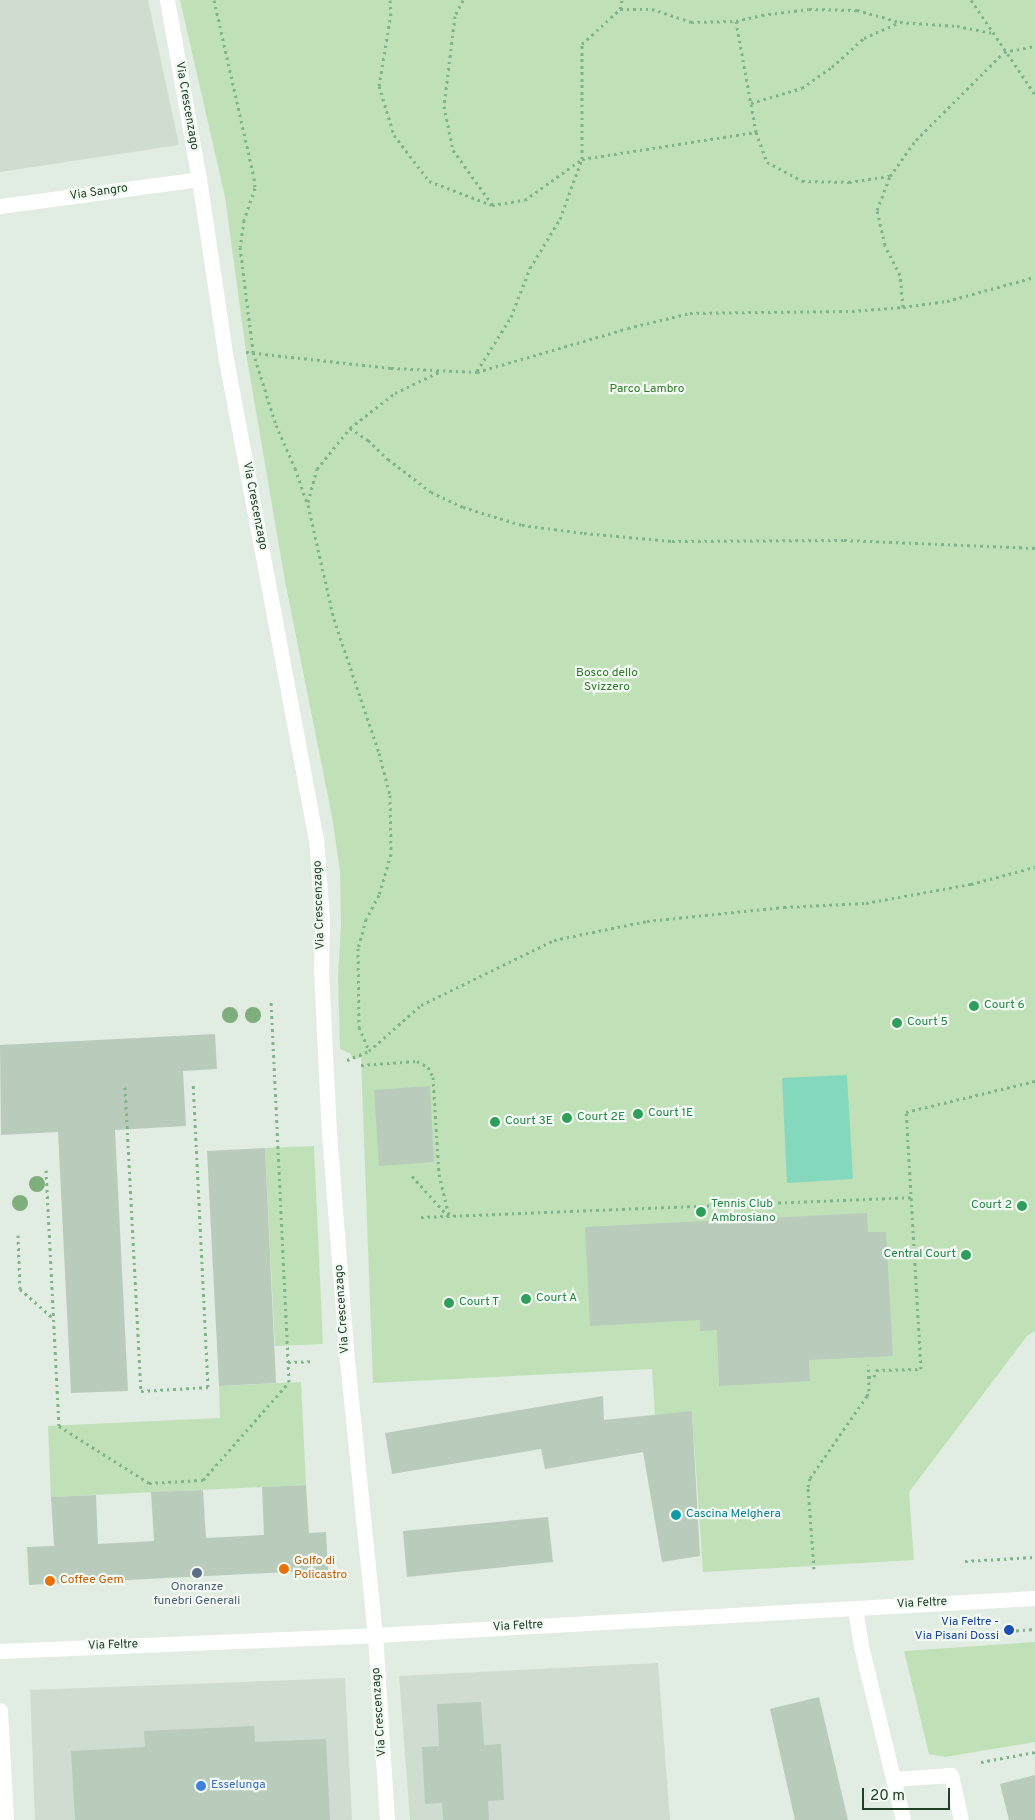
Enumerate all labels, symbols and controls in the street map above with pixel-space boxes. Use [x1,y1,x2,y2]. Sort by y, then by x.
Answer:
street label: Via Crescenzago [171,61,201,151]
street label: Via Sangro [69,182,129,204]
park label: Parco Lambro [610,383,684,397]
street label: Via Crescenzago [238,461,270,551]
park label: Bosco dello Svizzero [576,667,638,695]
street label: Via Crescenzago [311,860,329,950]
place label: Court 6 [984,999,1025,1013]
marker: Court 6 [968,1000,980,1012]
place label: Court 5 [907,1016,948,1030]
marker: Court 5 [891,1017,903,1029]
place label: Court 1E [648,1107,693,1121]
marker: Court 1E [632,1108,644,1120]
place label: Court 2E [577,1111,625,1125]
marker: Court 2E [561,1112,573,1124]
place label: Court 3E [505,1115,553,1129]
marker: Court 3E [489,1116,501,1128]
place label: Tennis Club Ambrosiano [711,1198,776,1226]
place label: Court 2 [971,1199,1012,1213]
marker: Court 2 [1016,1200,1028,1212]
marker: Tennis Club Ambrosiano [695,1206,707,1218]
place label: Central Court [884,1248,956,1262]
marker: Central Court [960,1249,972,1261]
street label: Via Crescenzago [333,1264,353,1354]
place label: Court A [536,1292,578,1306]
marker: Court A [520,1293,532,1305]
place label: Court T [459,1296,500,1310]
marker: Court T [443,1297,455,1309]
place label: Cascina Melghera [686,1508,781,1522]
marker: Cascina Melghera [670,1509,682,1521]
place label: Golfo di Policastro [294,1555,347,1583]
marker: Golfo di Policastro [278,1563,290,1575]
marker: Onoranze funebri Generali [191,1567,203,1579]
place label: Coffee Gem [60,1574,124,1588]
marker: Coffee Gem [44,1575,56,1587]
place label: Onoranze funebri Generali [154,1581,240,1609]
street label: Via Feltre [897,1595,947,1613]
place label: Via Feltre - Via Pisani Dossi [915,1616,999,1644]
street label: Via Feltre [493,1618,543,1636]
marker: Via Feltre - Via Pisani Dossi [1003,1624,1015,1636]
street label: Via Feltre [88,1638,138,1654]
street label: Via Crescenzago [370,1667,390,1757]
scale bar [865,1778,952,1810]
place label: Esselunga [211,1779,266,1793]
marker: Esselunga [195,1780,207,1792]
text: 20 m [870,1787,905,1806]

